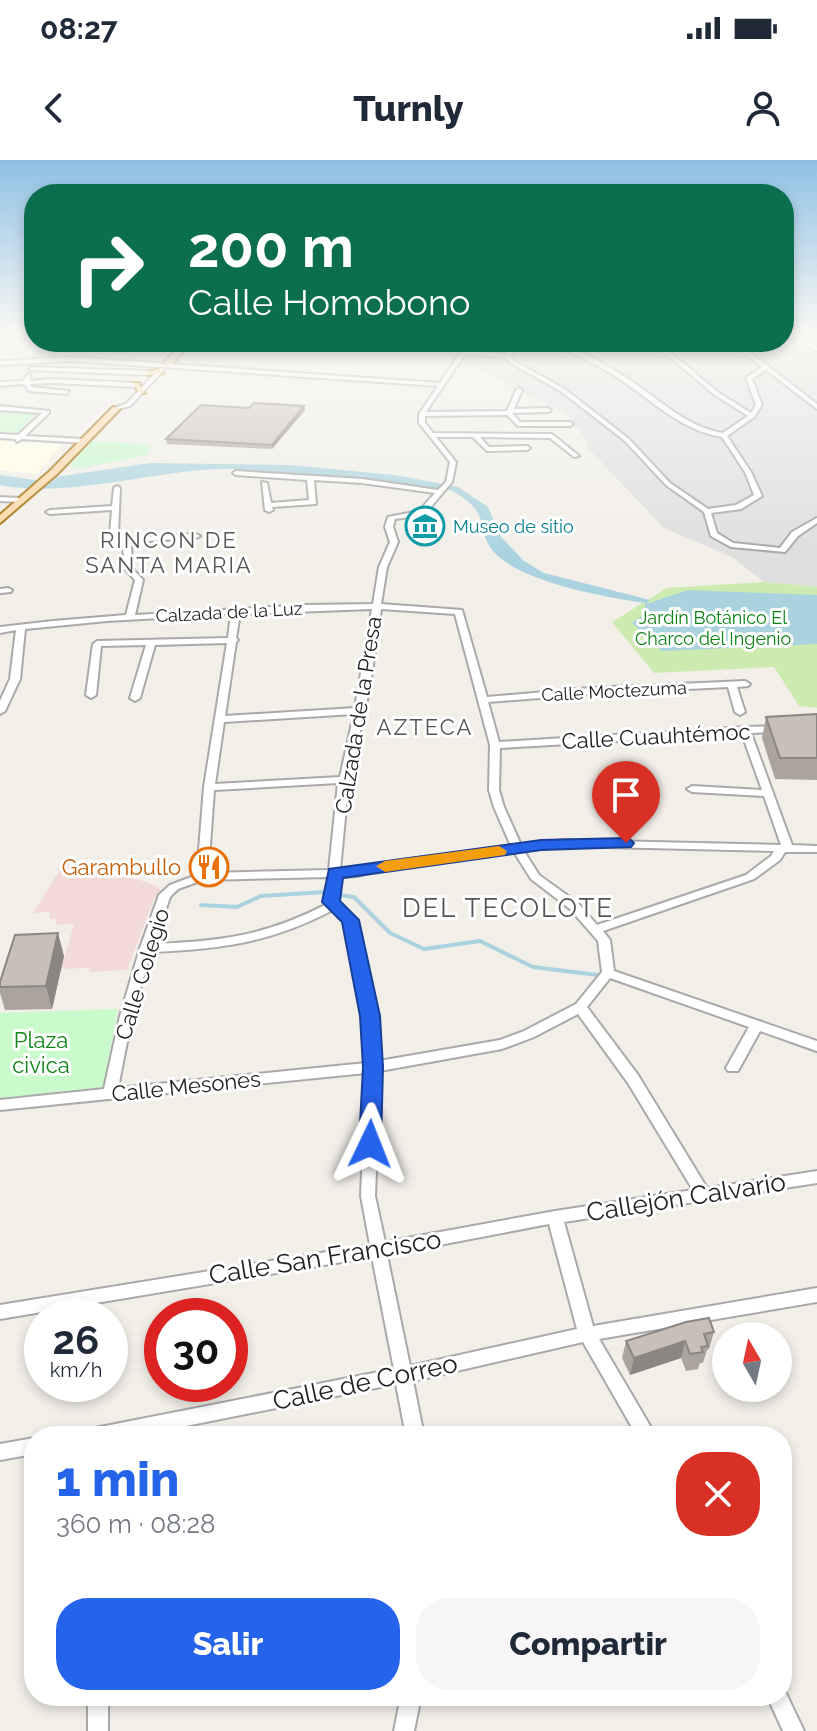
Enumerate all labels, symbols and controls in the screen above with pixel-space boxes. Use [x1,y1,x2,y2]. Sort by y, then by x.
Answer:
text: 08:27 [40,11,118,46]
icon: back [32,86,76,130]
icon: person [741,86,785,130]
text: Turnly [353,87,464,129]
text: 200 m [188,214,354,280]
icon: right [56,216,160,320]
text: Calle Homobono [188,281,470,323]
museum icon: Museo de sitio [404,505,446,547]
place label: Museo de sitio [453,516,574,537]
district label: RINCON DE SANTA MARIA [85,527,253,578]
street label: Calzada de la Luz [155,598,303,626]
park label: Jardín Botánico El Charco del Ingenio [635,607,791,649]
street label: Calzada de la Presa [330,614,386,816]
street label: Calle Moctezuma [541,677,687,705]
district label: AZTECA [377,714,473,740]
street label: Calle Cuauhtémoc [561,718,751,754]
pin [592,761,660,843]
icon: arrive [604,773,648,817]
restaurant icon: Garambullo [188,846,230,888]
place label: Garambullo [62,854,181,880]
district label: DEL TECOLOTE [402,893,614,923]
street label: Calle Colegio [110,905,174,1043]
park label: Plaza civica [12,1027,70,1078]
street label: Calle Mesones [110,1065,262,1107]
position arrow [328,1102,412,1186]
street label: Callejón Calvario [584,1166,788,1228]
street label: Calle San Francisco [207,1224,443,1290]
speed limit sign: 30 [144,1298,248,1402]
text: 26 [53,1316,99,1363]
north arrow [712,1322,792,1402]
map controls [712,1322,792,1402]
street label: Calle de Correo [270,1348,460,1416]
text: km/h [50,1358,102,1382]
text: 1 min [56,1451,179,1507]
button: close [676,1452,760,1536]
text: 360 m · 08:28 [56,1509,215,1539]
button: Salir [56,1598,400,1690]
button: Compartir [416,1598,760,1690]

